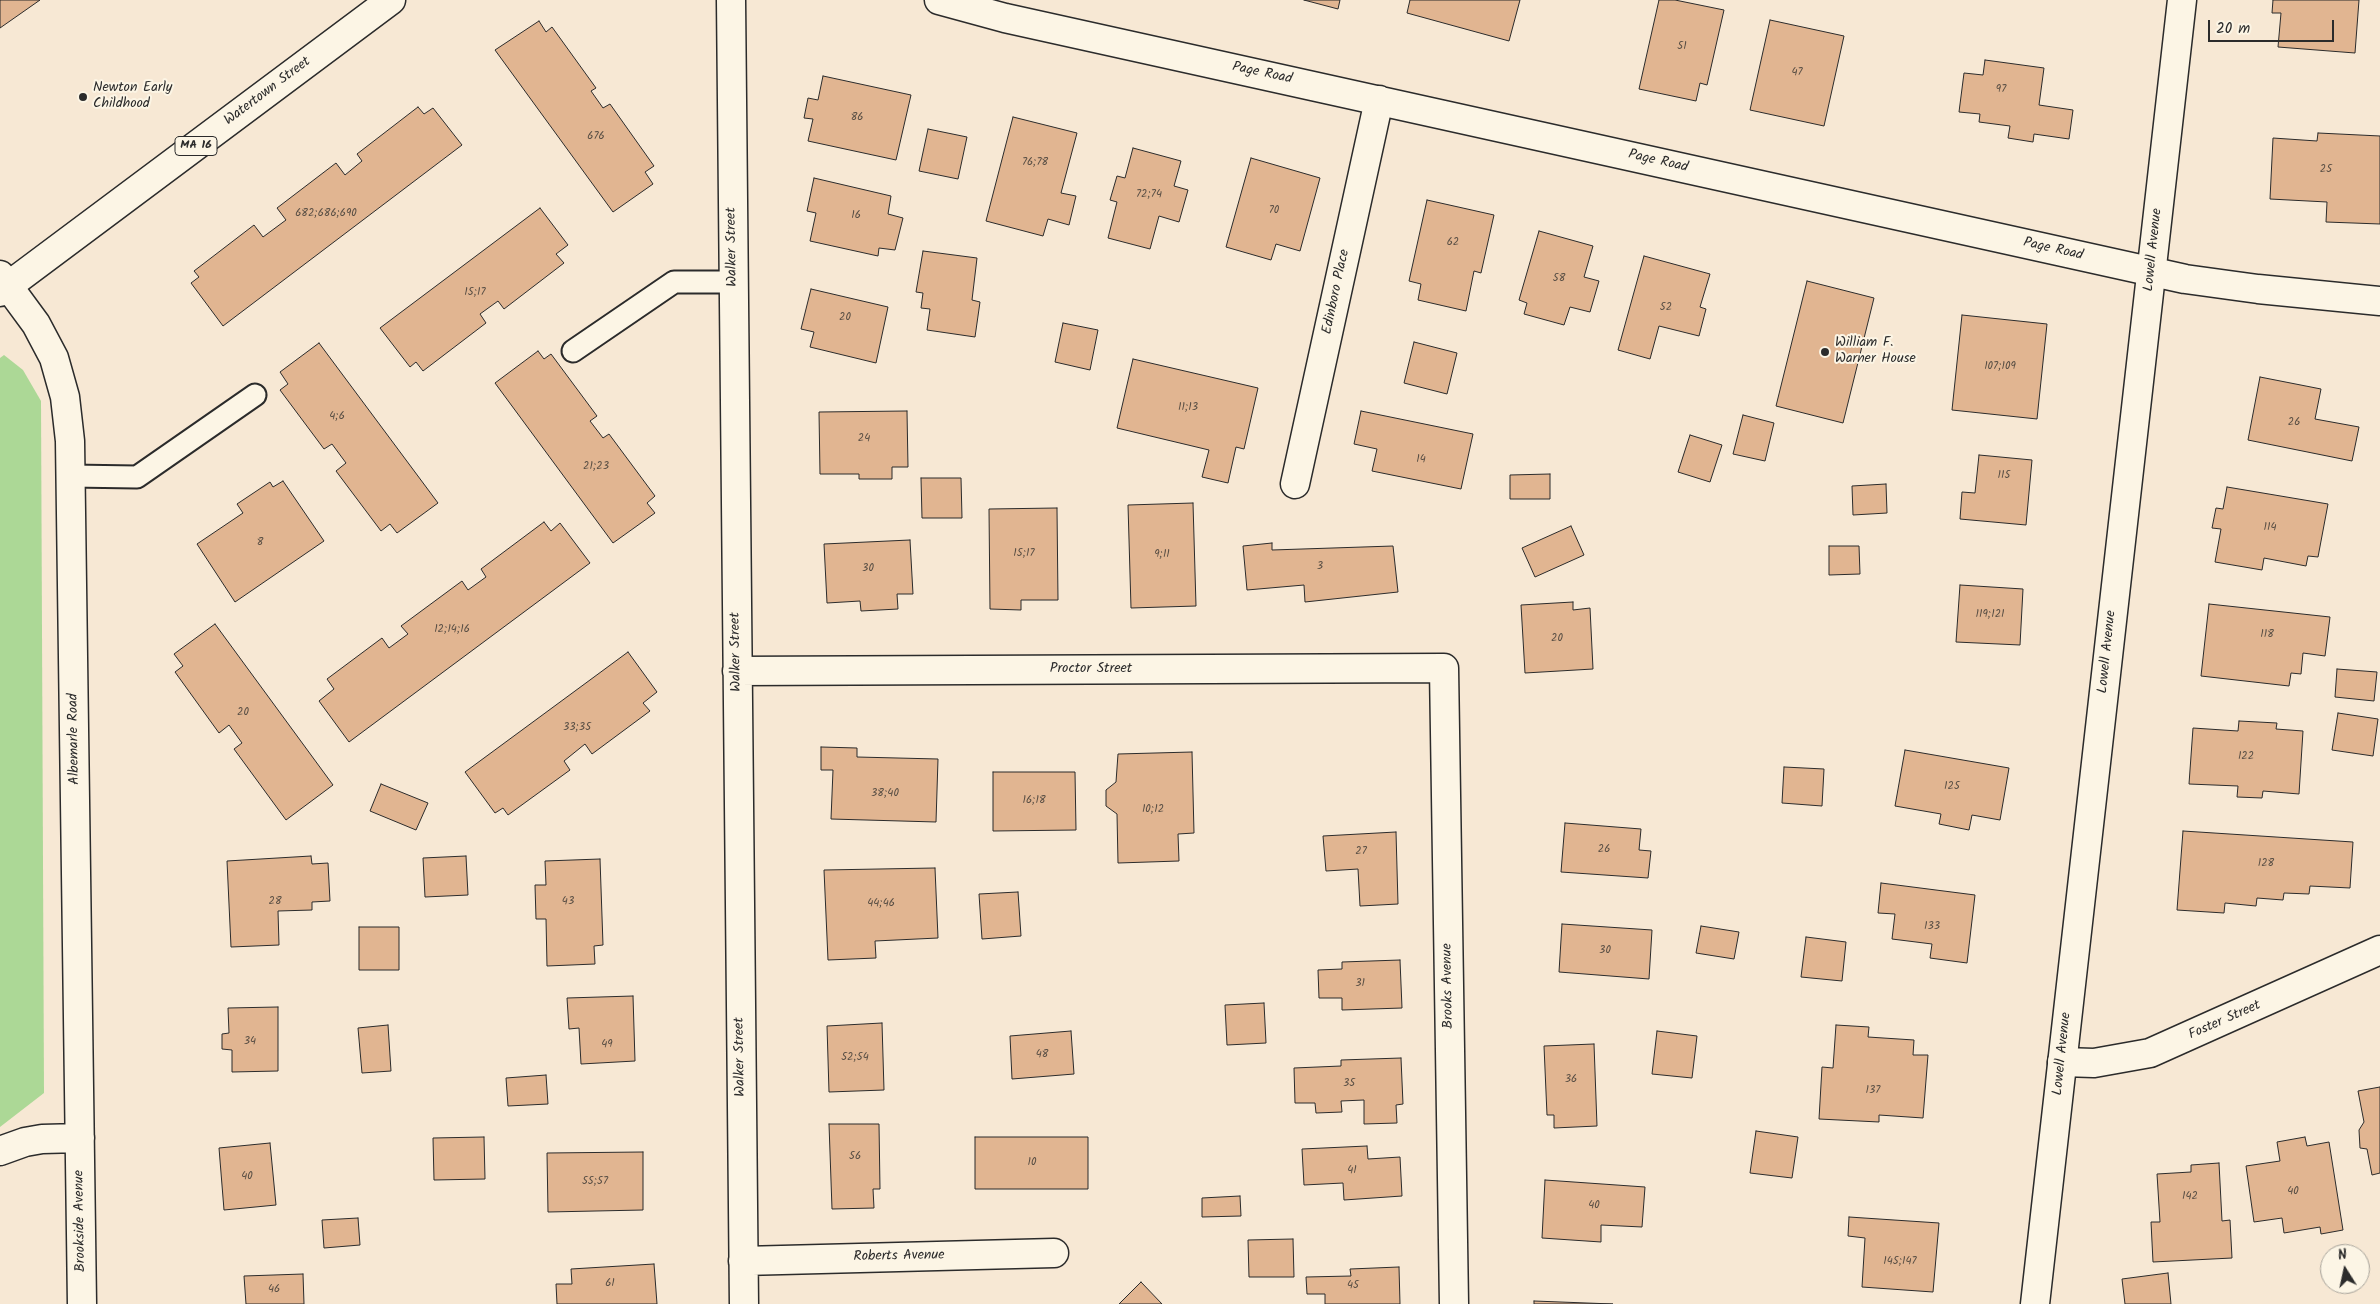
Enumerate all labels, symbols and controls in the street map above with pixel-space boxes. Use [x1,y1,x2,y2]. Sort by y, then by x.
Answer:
scale bar [2210,10,2336,42]
text: 20 m [2216,17,2250,41]
house number: 51 [1677,40,1687,54]
street label: Watertown Street [222,54,314,130]
street label: Page Road [1231,59,1293,89]
house number: 47 [1791,66,1803,80]
place label: Newton Early Childhood [93,81,172,114]
house number: 97 [1996,83,2006,97]
marker: Newton Early Childhood [77,91,89,103]
house number: 86 [851,111,863,125]
house number: 676 [587,130,605,144]
road number: MA 16 [175,136,217,156]
street label: Page Road [1626,147,1690,177]
house number: 76;78 [1022,156,1048,170]
house number: 25 [2320,163,2332,177]
house number: 72;74 [1136,188,1162,202]
house number: 70 [1269,204,1279,218]
house number: 682;686;690 [295,207,357,221]
street label: Walker Street [724,207,742,287]
street label: Lowell Avenue [2141,208,2167,292]
house number: 16 [851,209,861,223]
street label: Page Road [2021,235,2085,265]
house number: 62 [1447,236,1459,250]
street label: Edinboro Place [1320,248,1354,336]
house number: 58 [1553,272,1565,286]
house number: 15;17 [464,286,486,300]
house number: 52 [1660,301,1672,315]
house number: 20 [839,311,851,325]
place label: William F. Warner House [1835,336,1916,368]
marker: William F. Warner House [1819,346,1831,358]
house number: 107;109 [1984,360,2016,374]
house number: 11;13 [1178,401,1198,415]
house number: 4;6 [329,410,345,424]
house number: 26 [2288,416,2300,430]
house number: 24 [858,432,870,446]
house number: 14 [1416,453,1426,467]
house number: 21;23 [583,460,609,474]
house number: 115 [1998,469,2010,483]
house number: 114 [2264,521,2276,535]
house number: 8 [257,536,263,550]
house number: 15;17 [1013,547,1035,561]
house number: 9;11 [1154,548,1170,562]
house number: 3 [1317,560,1323,574]
house number: 30 [862,562,874,576]
house number: 119;121 [1976,608,2004,622]
street label: Lowell Avenue [2095,610,2121,694]
street label: Walker Street [728,612,746,692]
house number: 12;14;16 [434,623,470,637]
house number: 118 [2260,628,2274,642]
house number: 20 [1551,632,1563,646]
street label: Proctor Street [1050,662,1132,678]
street label: Albemarle Road [66,693,84,785]
house number: 20 [237,706,249,720]
house number: 33;35 [563,721,591,735]
house number: 122 [2238,750,2254,764]
house number: 125 [1944,780,1960,794]
house number: 38;40 [871,787,899,801]
house number: 16;18 [1022,794,1046,808]
house number: 10;12 [1142,803,1164,817]
house number: 26 [1598,843,1610,857]
house number: 27 [1355,845,1367,859]
house number: 128 [2258,857,2274,871]
house number: 28 [268,895,282,909]
house number: 43 [562,895,574,909]
house number: 44;46 [867,897,895,911]
house number: 133 [1924,920,1940,934]
street label: Brooks Avenue [1440,943,1458,1029]
house number: 30 [1599,944,1611,958]
house number: 31 [1355,977,1365,991]
street label: Foster Street [2186,998,2264,1044]
street label: Lowell Avenue [2050,1012,2076,1096]
street label: Walker Street [732,1017,750,1097]
house number: 34 [244,1035,256,1049]
house number: 49 [601,1038,613,1052]
house number: 48 [1036,1048,1048,1062]
house number: 52;54 [841,1051,869,1065]
house number: 36 [1565,1073,1577,1087]
house number: 35 [1343,1077,1355,1091]
house number: 137 [1866,1084,1880,1098]
house number: 56 [849,1150,861,1164]
house number: 10 [1028,1156,1036,1170]
house number: 41 [1347,1164,1357,1178]
street label: Brookside Avenue [72,1170,90,1272]
house number: 40 [241,1170,253,1184]
house number: 55;57 [582,1175,608,1189]
house number: 40 [2287,1185,2299,1199]
house number: 142 [2182,1190,2198,1204]
house number: 40 [1588,1199,1600,1213]
north arrow [2320,1244,2370,1294]
text: N [2336,1244,2349,1267]
street label: Roberts Avenue [853,1248,945,1266]
house number: 145;147 [1883,1255,1917,1269]
house number: 61 [605,1277,615,1291]
house number: 45 [1347,1279,1359,1293]
house number: 46 [268,1283,280,1297]

